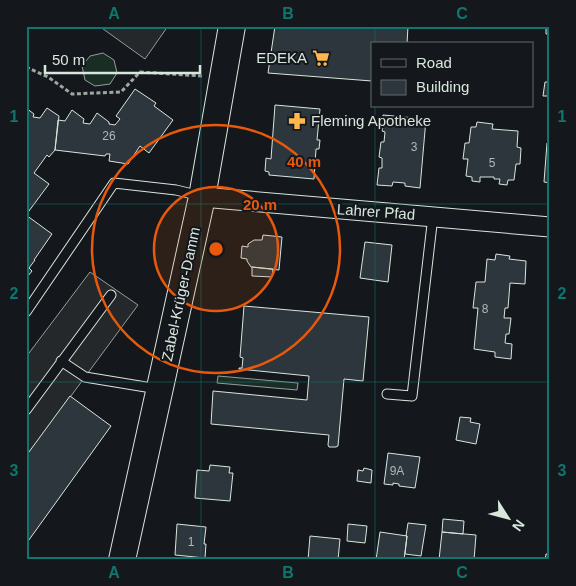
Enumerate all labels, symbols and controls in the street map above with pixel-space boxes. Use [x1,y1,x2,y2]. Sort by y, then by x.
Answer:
text: A [108,5,120,22]
text: B [282,5,294,22]
text: C [456,5,468,22]
scale bar [45,42,200,74]
legend [371,42,534,108]
supermarket icon: EDEKA [311,48,331,68]
place label: EDEKA [256,49,307,66]
text: 50 m [52,51,85,68]
text: Road [416,54,452,71]
text: Building [416,78,469,95]
text: 1 [10,108,19,125]
text: 1 [558,108,567,125]
pharmacy icon: Fleming Apotheke [287,111,307,131]
place label: Fleming Apotheke [311,112,431,129]
house number: 26 [102,129,116,143]
house number: 3 [411,140,418,154]
text: 40 m [287,153,321,170]
house number: 5 [489,156,496,170]
text: 20 m [243,196,277,213]
street label: Lahrer Pfad [336,200,416,223]
street label: Zabel-Krüger-Damm [158,225,203,363]
centre of rings [207,240,225,258]
text: 2 [10,285,19,302]
text: 2 [558,285,567,302]
house number: 8 [482,302,489,316]
text: 3 [10,462,19,479]
text: 3 [558,462,567,479]
house number: 9A [390,464,404,478]
north arrow [484,494,534,544]
text: N [509,517,528,534]
house number: 1 [188,535,195,549]
text: A [108,564,120,581]
text: B [282,564,294,581]
text: C [456,564,468,581]

